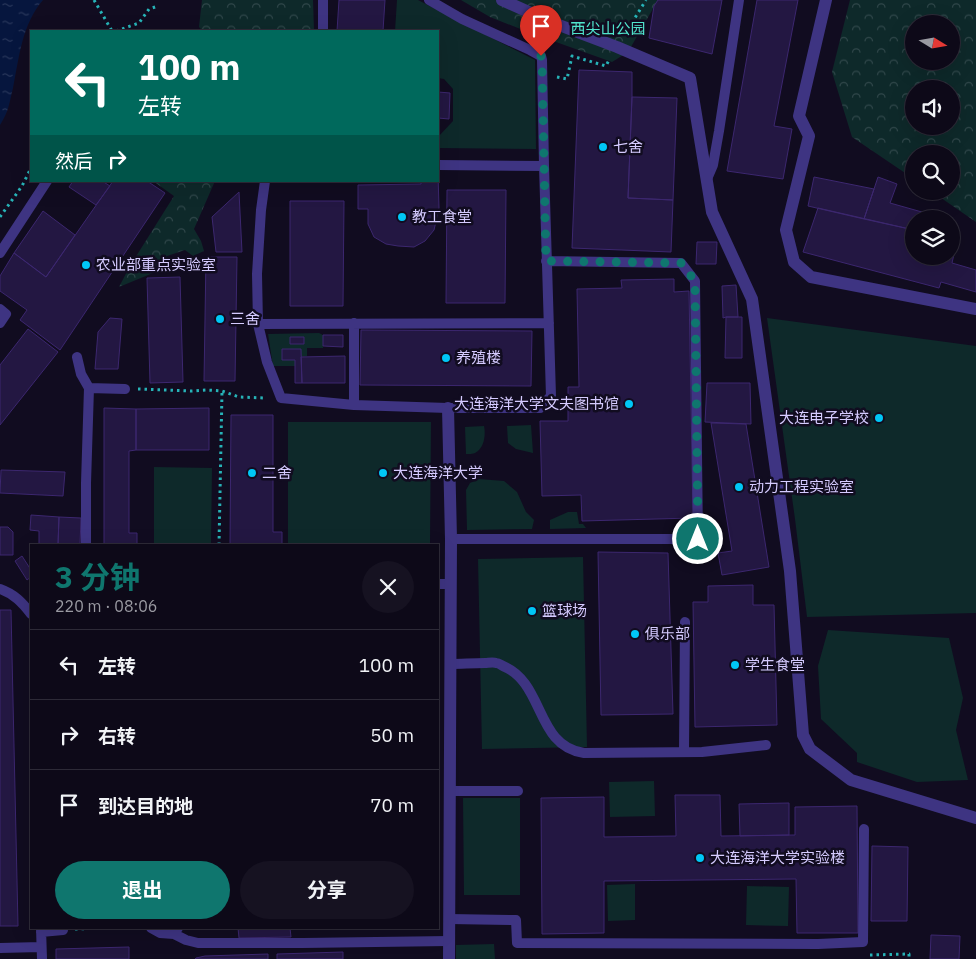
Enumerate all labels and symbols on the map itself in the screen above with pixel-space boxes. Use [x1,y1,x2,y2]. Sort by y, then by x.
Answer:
pin [520,5,562,56]
north arrow [905,15,960,70]
park label: 西尖山公园 [570,19,646,38]
place label: 七舍 [613,137,643,156]
marker: 七舍 [597,141,609,153]
place label: 教工食堂 [412,207,472,226]
marker: 教工食堂 [396,211,408,223]
place label: 农业部重点实验室 [96,255,216,274]
marker: 农业部重点实验室 [80,259,92,271]
place label: 三舍 [230,309,260,328]
marker: 三舍 [214,313,226,325]
place label: 养殖楼 [456,348,501,367]
marker: 养殖楼 [440,352,452,364]
place label: 大连海洋大学文夫图书馆 [454,394,619,413]
marker: 大连海洋大学文夫图书馆 [623,398,635,410]
place label: 大连电子学校 [779,408,869,427]
marker: 大连电子学校 [873,412,885,424]
place label: 二舍 [262,463,292,482]
place label: 大连海洋大学 [393,463,483,482]
marker: 二舍 [246,467,258,479]
marker: 大连海洋大学 [377,467,389,479]
place label: 动力工程实验室 [749,477,854,496]
marker: 动力工程实验室 [733,481,745,493]
position arrow [671,512,723,564]
place label: 篮球场 [542,601,587,620]
marker: 篮球场 [526,605,538,617]
place label: 俱乐部 [645,624,690,643]
marker: 俱乐部 [629,628,641,640]
place label: 学生食堂 [745,655,805,674]
marker: 学生食堂 [729,659,741,671]
place label: 大连海洋大学实验楼 [710,848,845,867]
marker: 大连海洋大学实验楼 [694,852,706,864]

